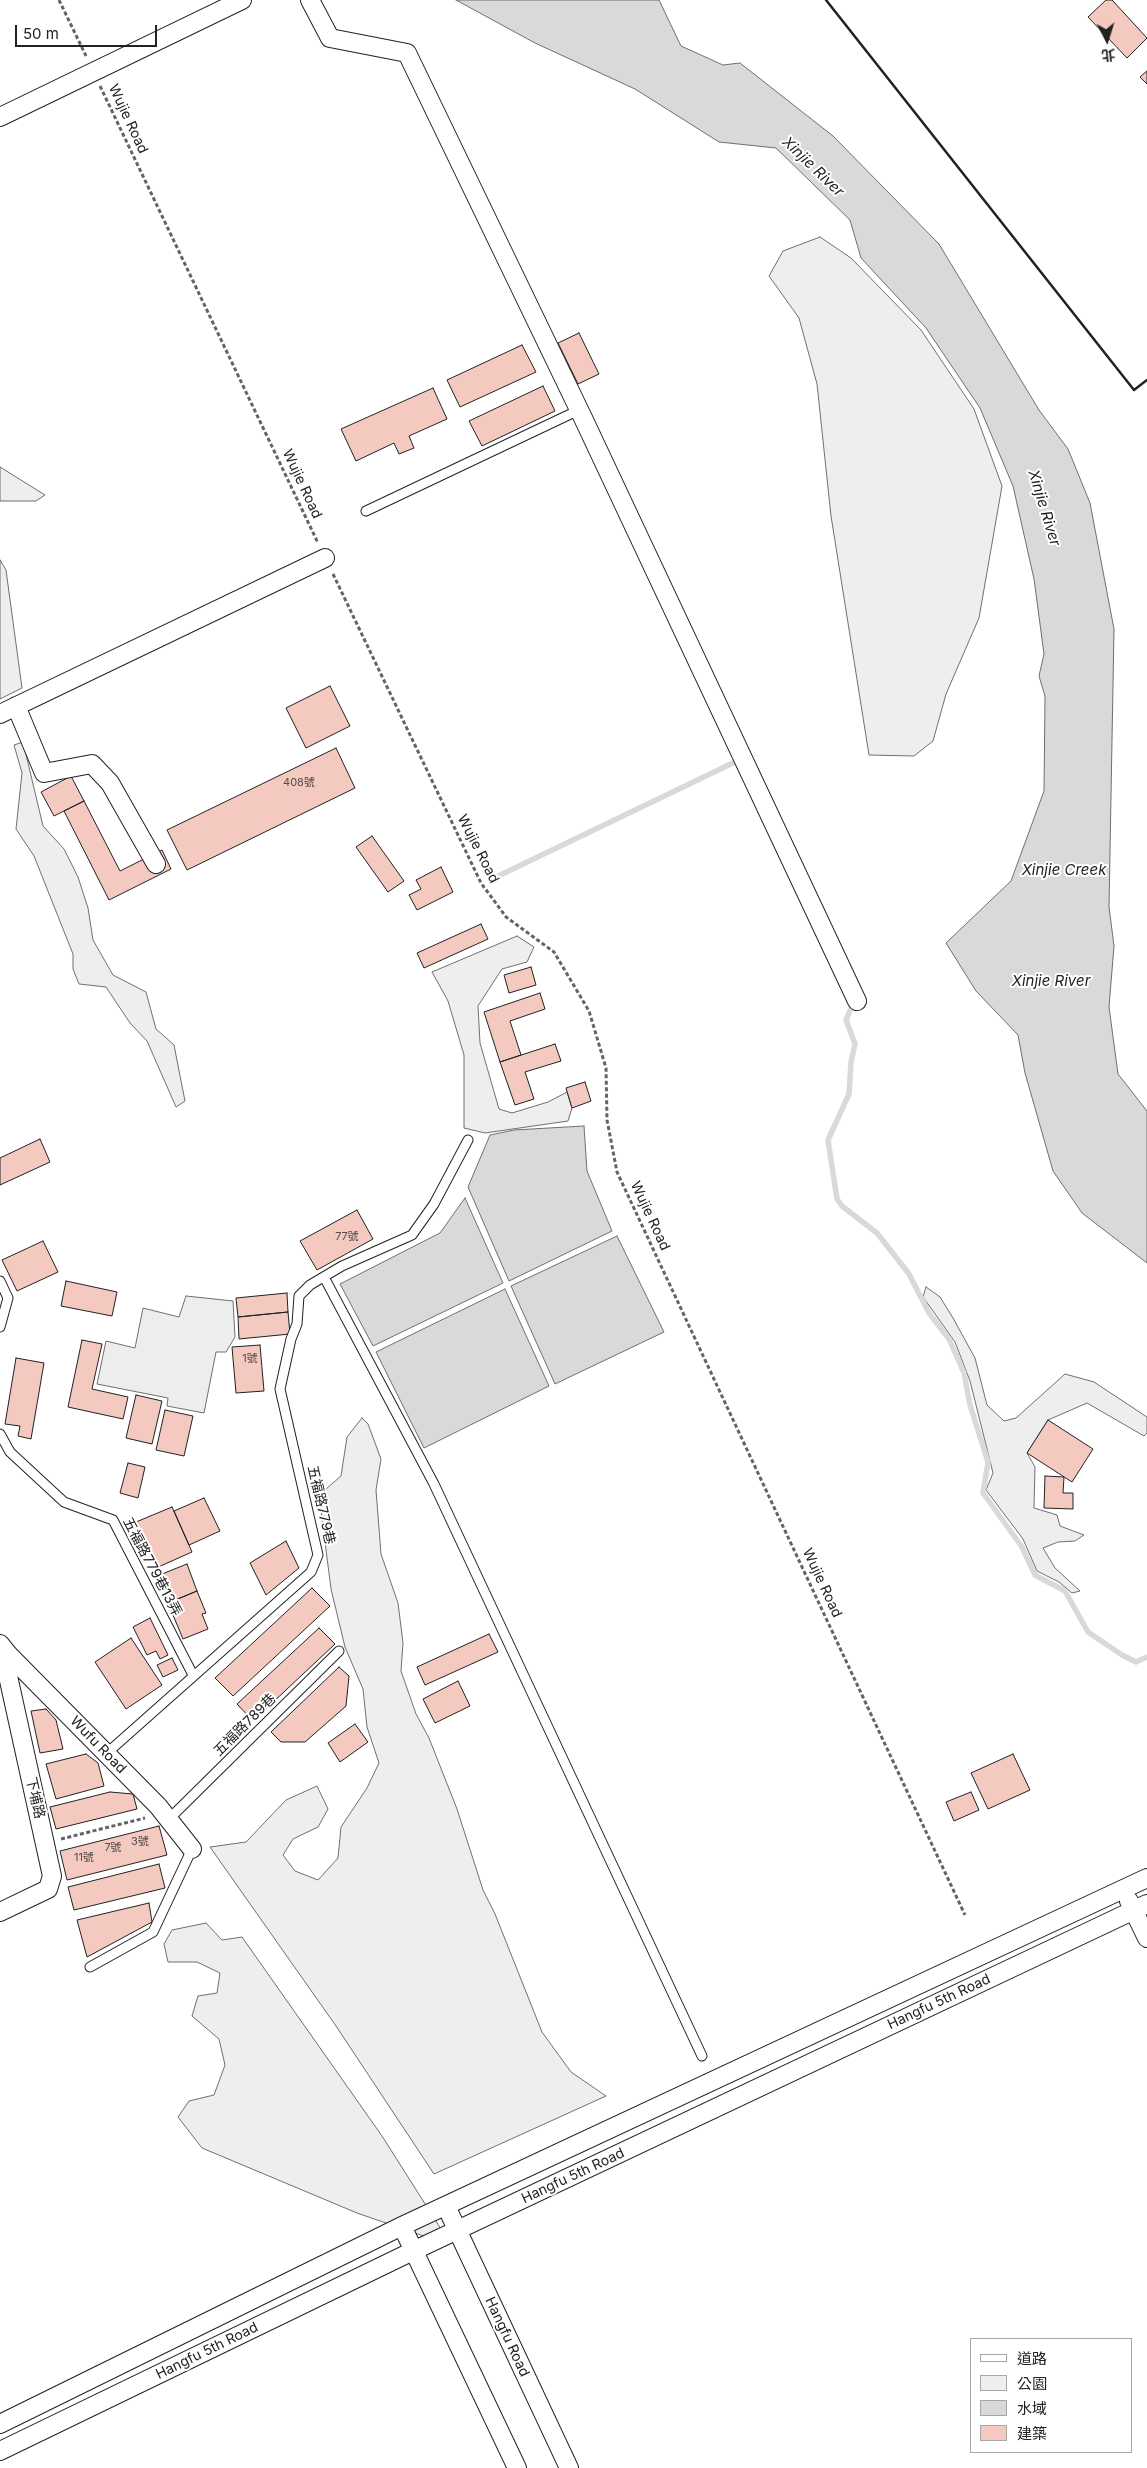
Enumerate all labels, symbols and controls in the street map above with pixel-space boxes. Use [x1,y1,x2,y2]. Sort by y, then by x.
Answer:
scale bar [18,15,160,47]
north arrow [1082,15,1132,65]
text: 50 m [23,24,59,43]
text: 北 [1101,46,1116,65]
street label: Wujie Road [105,82,151,156]
water label: Xinjie River [778,133,848,201]
street label: Wujie Road [279,447,325,521]
water label: Xinjie River [1024,468,1064,548]
house number: 408號 [283,776,315,790]
street label: Wujie Road [454,812,502,886]
water label: Xinjie Creek [1022,861,1106,879]
water label: Xinjie River [1012,972,1090,990]
street label: Wujie Road [627,1179,673,1253]
house number: 77號 [335,1230,359,1244]
house number: 1號 [242,1352,258,1366]
street label: 五福路779巷 [304,1464,338,1546]
street label: 五福路779巷13弄 [119,1515,185,1619]
street label: Wujie Road [799,1546,845,1620]
street label: 五福路789巷 [210,1690,280,1760]
street label: Wufu Road [67,1713,129,1777]
street label: 下埔路 [22,1776,48,1820]
house number: 3號 [131,1835,149,1849]
house number: 7號 [104,1841,122,1855]
house number: 11號 [74,1851,94,1865]
street label: Hangfu 5th Road [885,1971,993,2033]
street label: Hangfu 5th Road [519,2145,627,2207]
street label: Hangfu Road [481,2294,533,2380]
street label: Hangfu 5th Road [153,2319,261,2383]
legend [970,2338,1132,2453]
text: 道路 [1017,2349,1047,2368]
text: 公園 [1017,2374,1047,2393]
text: 水域 [1017,2399,1047,2418]
text: 建築 [1017,2424,1047,2443]

